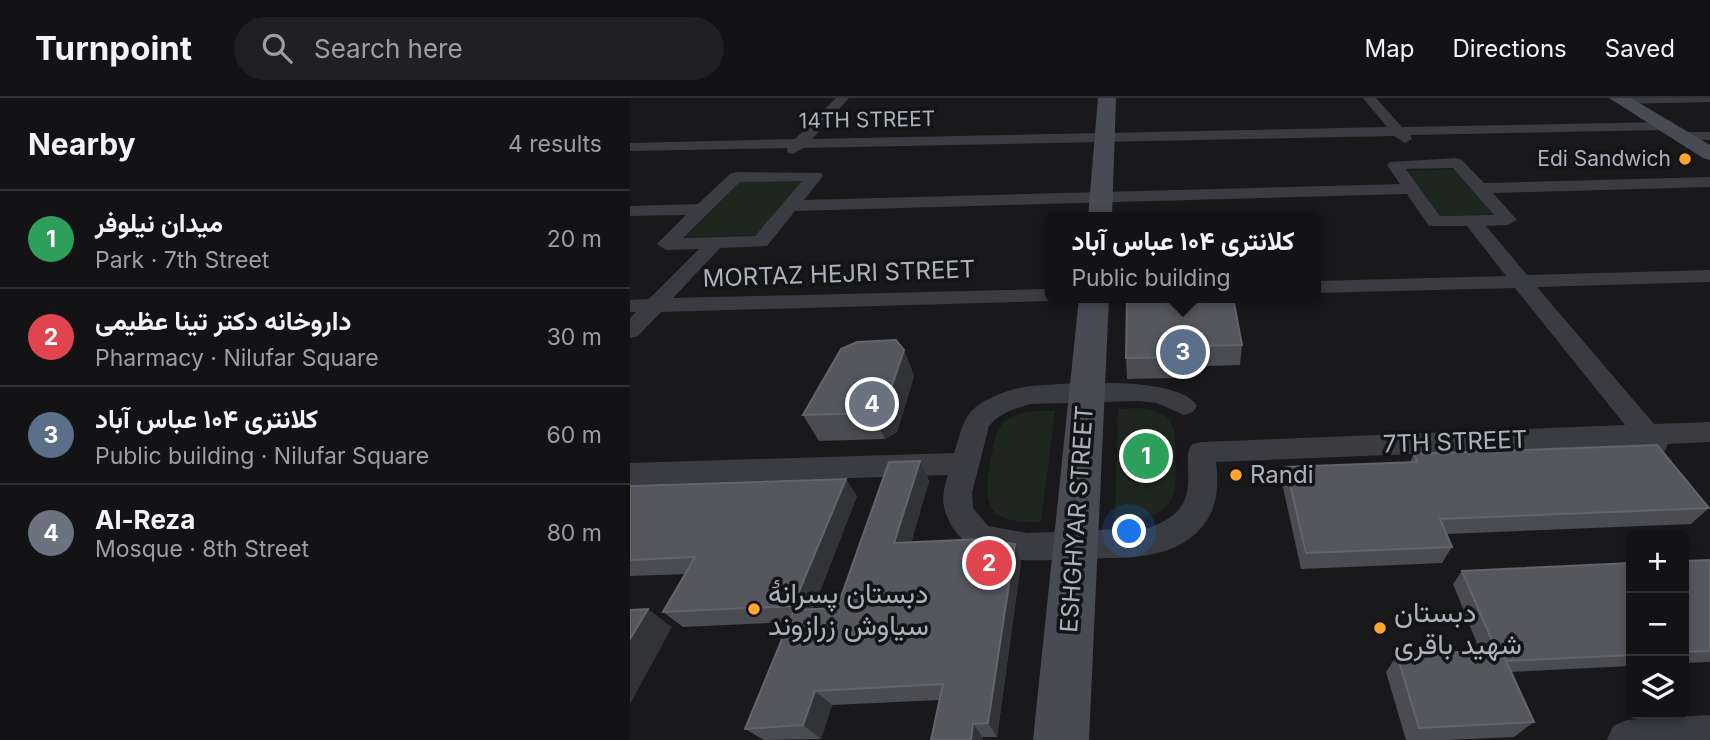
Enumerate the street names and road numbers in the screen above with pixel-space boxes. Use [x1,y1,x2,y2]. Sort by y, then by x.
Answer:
street label: 14TH STREET [799,106,935,133]
street label: MORTAZ HEJRI STREET [702,254,976,293]
street label: ESHGHYAR STREET [1054,405,1099,633]
street label: 7TH STREET [1382,424,1528,459]

